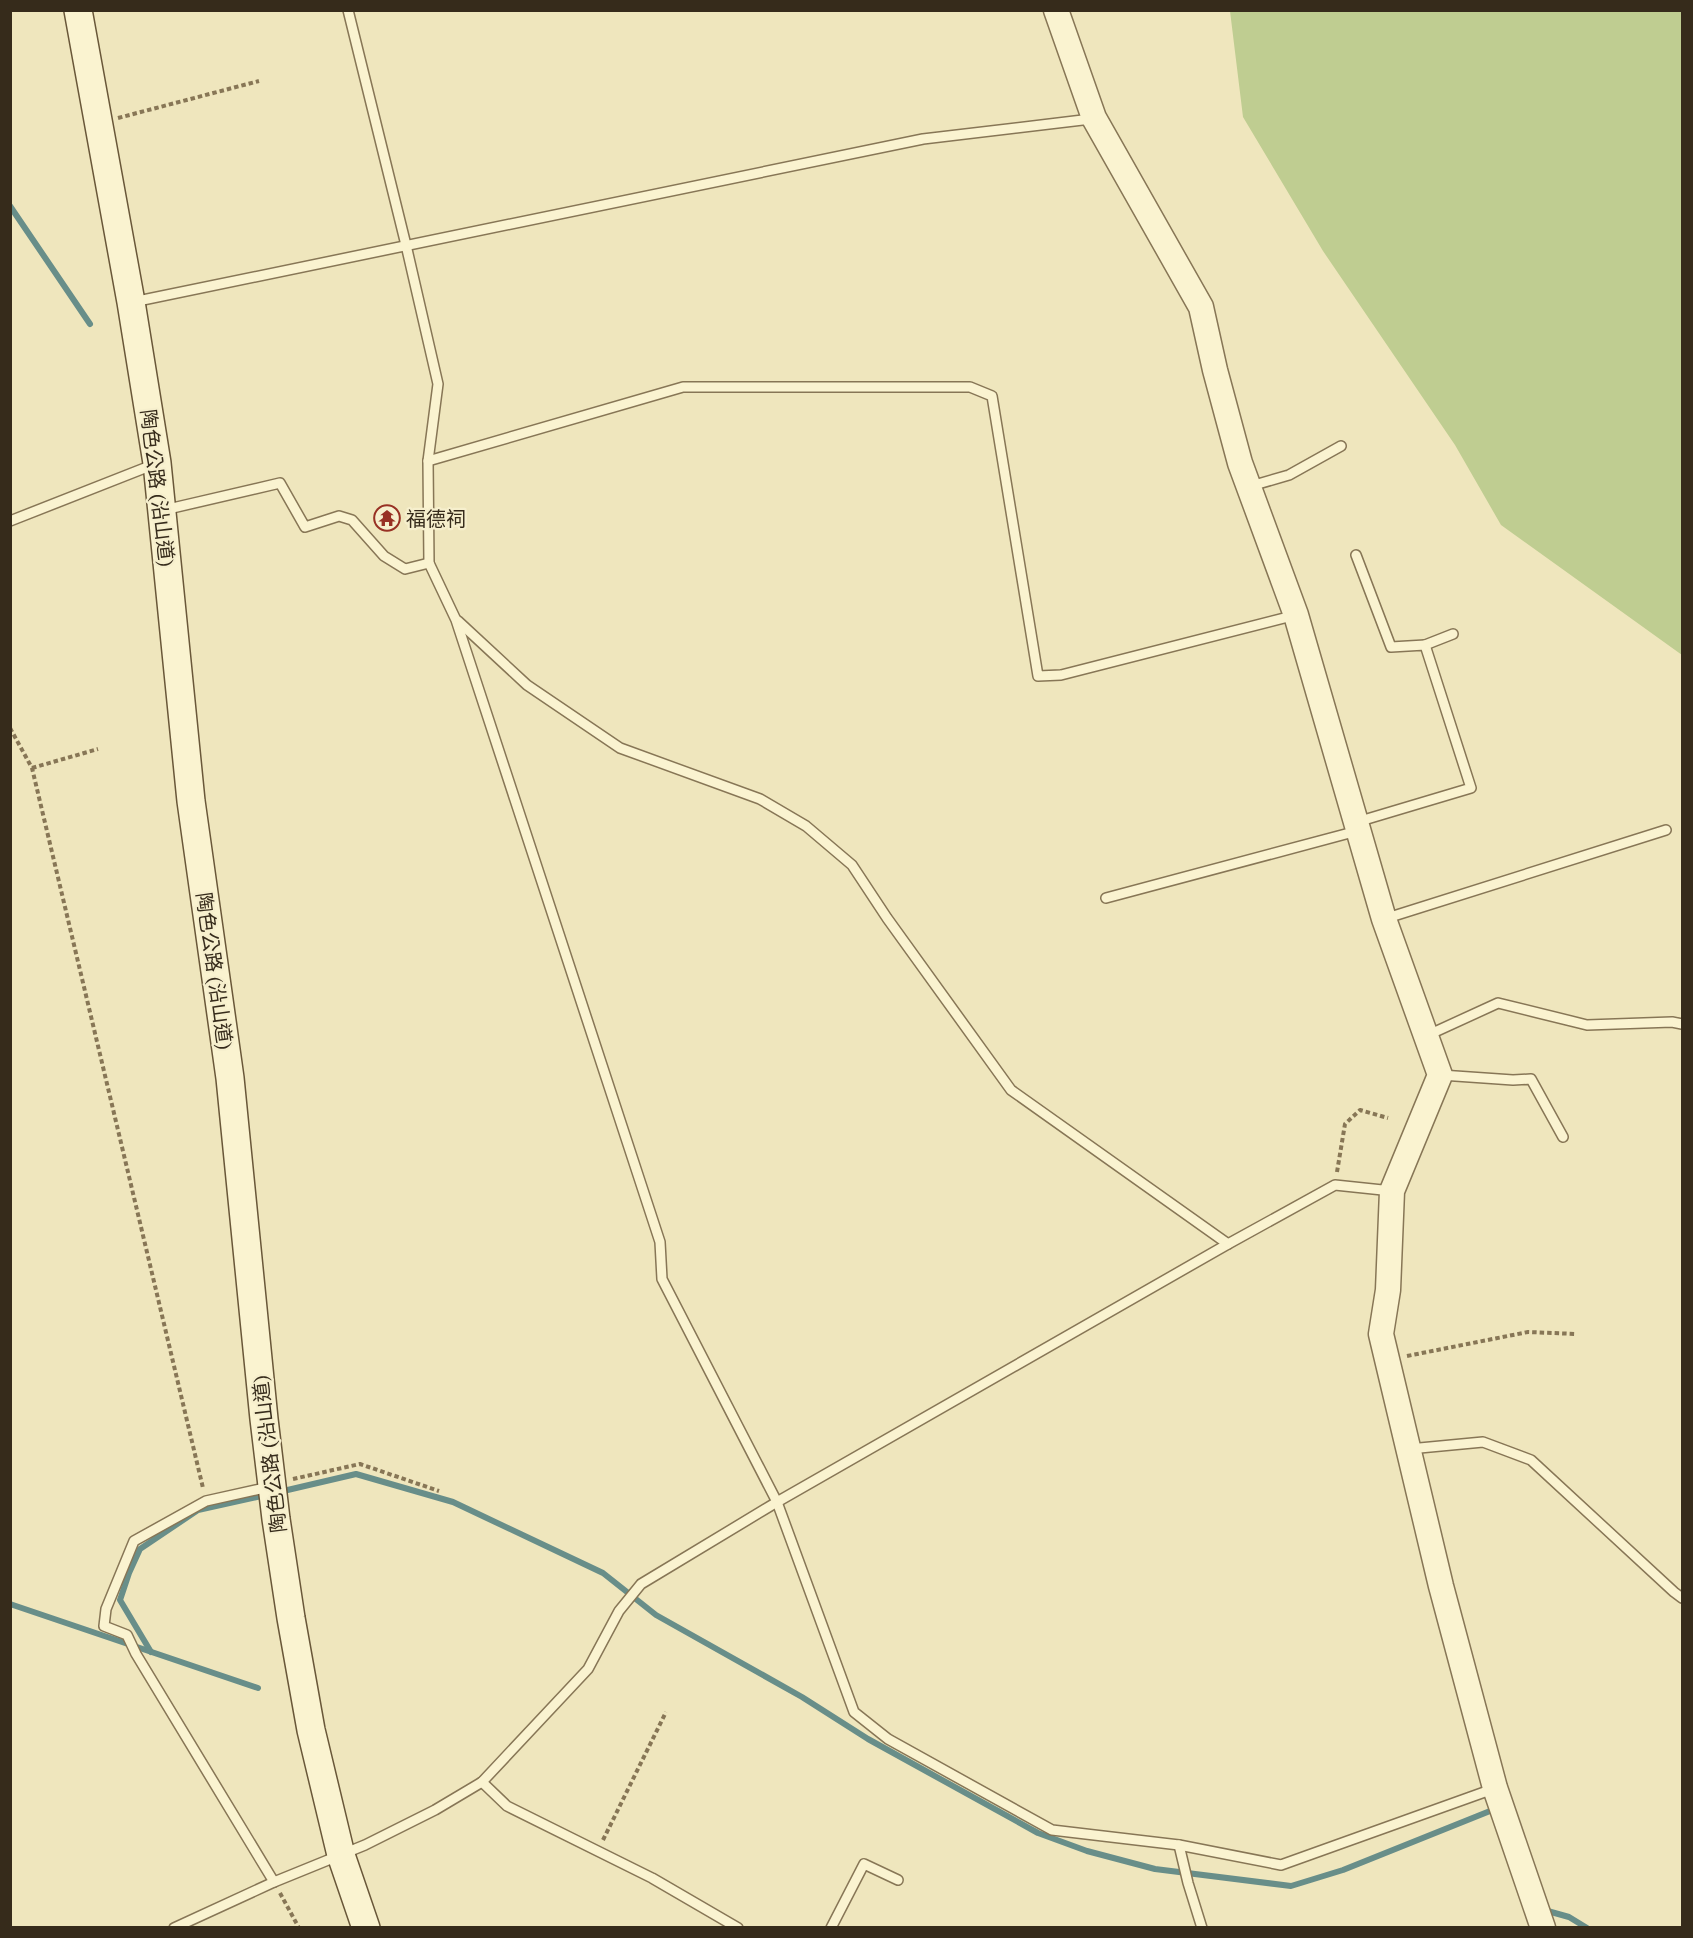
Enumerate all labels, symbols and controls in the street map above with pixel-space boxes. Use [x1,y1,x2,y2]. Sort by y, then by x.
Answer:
street label: 陶色公路 (沿山道) [135,408,181,568]
temple icon: 福德祠 [372,503,402,533]
place label: 福德祠 [406,505,466,532]
street label: 陶色公路 (沿山道) [191,891,239,1051]
street label: 陶色公路 (沿山道) [246,1374,292,1534]

